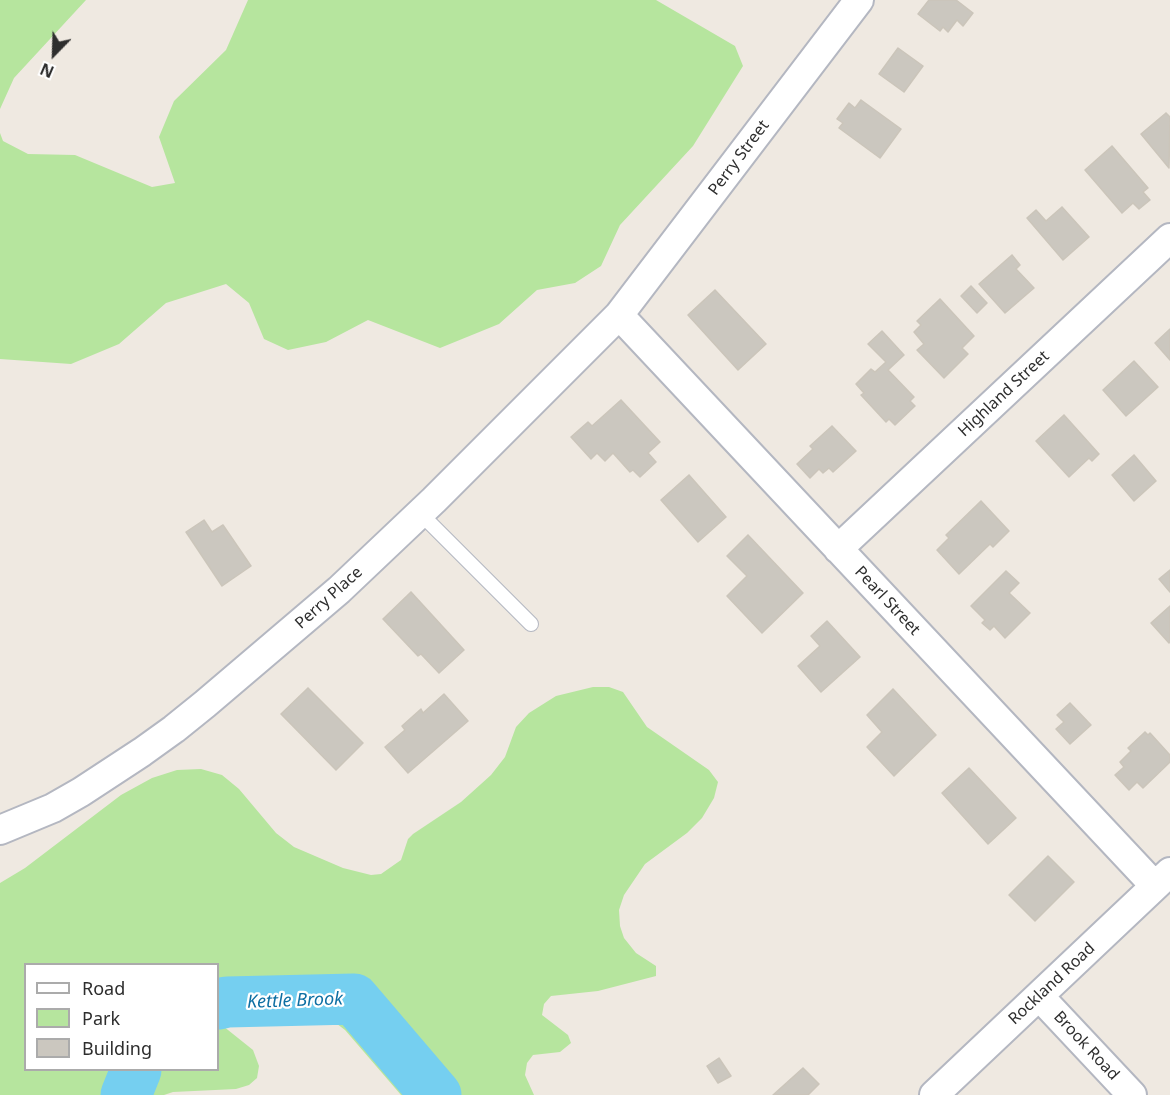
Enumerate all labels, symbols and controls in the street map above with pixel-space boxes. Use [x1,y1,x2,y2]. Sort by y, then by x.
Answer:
north arrow [24,24,84,84]
text: N [37,58,57,83]
street label: Perry Street [705,117,773,199]
street label: Highland Street [955,347,1053,441]
street label: Perry Place [291,563,367,633]
street label: Pearl Street [850,563,924,639]
street label: Rockland Road [1005,939,1099,1029]
legend [24,963,219,1071]
text: Road [82,976,125,1000]
water label: Kettle Brook [247,989,343,1013]
text: Park [82,1006,120,1030]
street label: Brook Road [1049,1008,1123,1084]
text: Building [82,1036,152,1060]

